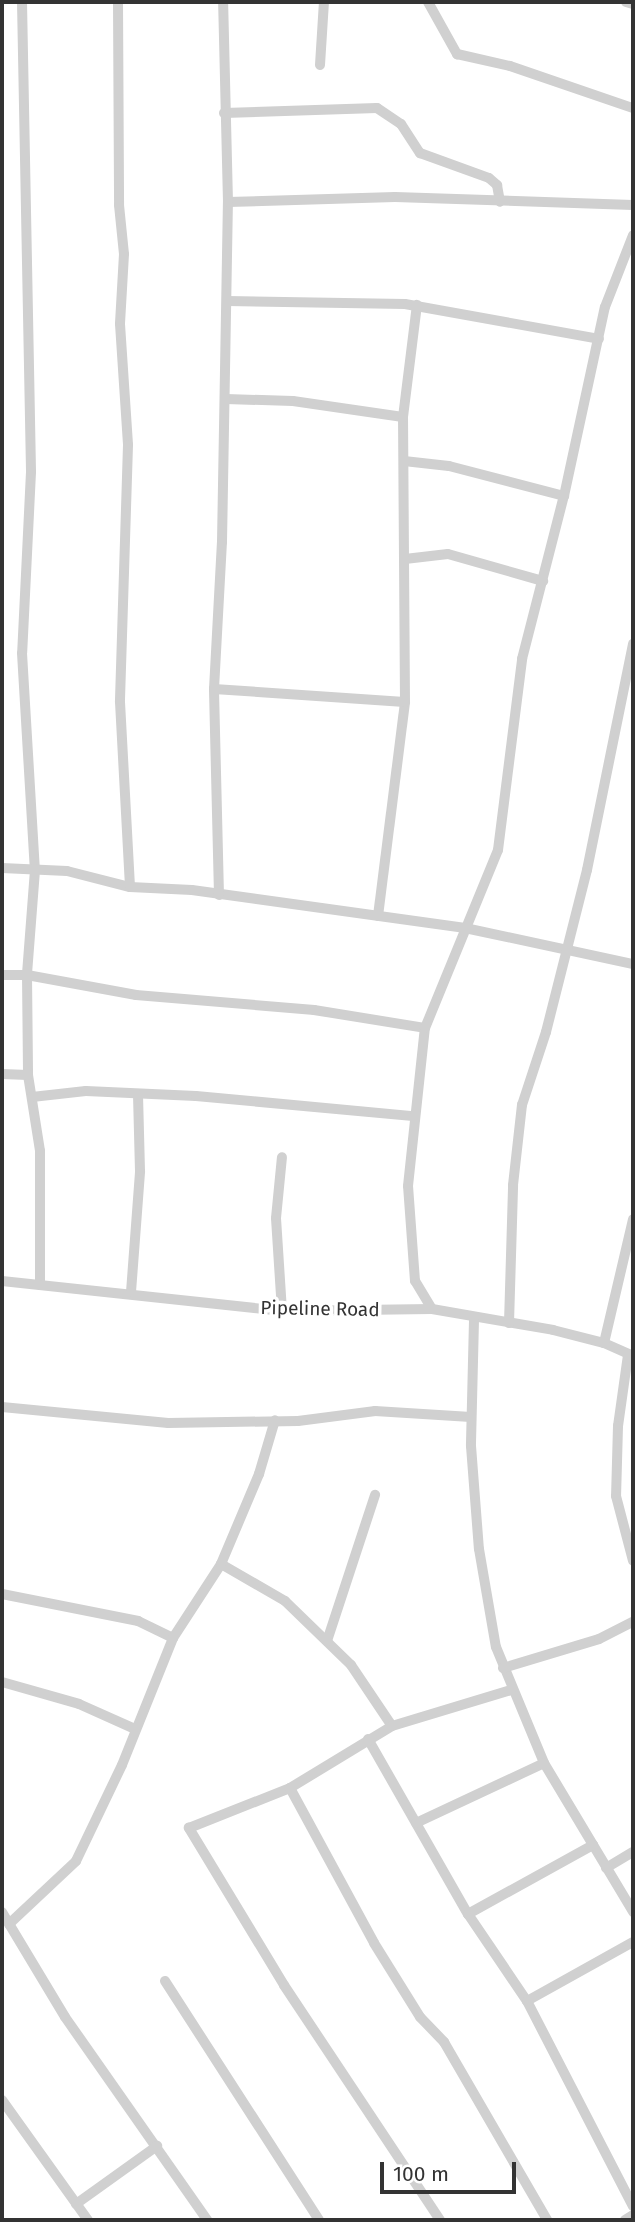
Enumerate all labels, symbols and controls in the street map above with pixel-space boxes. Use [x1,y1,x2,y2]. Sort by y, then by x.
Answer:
street label: Pipeline Road [260,1297,380,1321]
scale bar [383,2148,520,2192]
text: 100 m [393,2161,449,2187]

